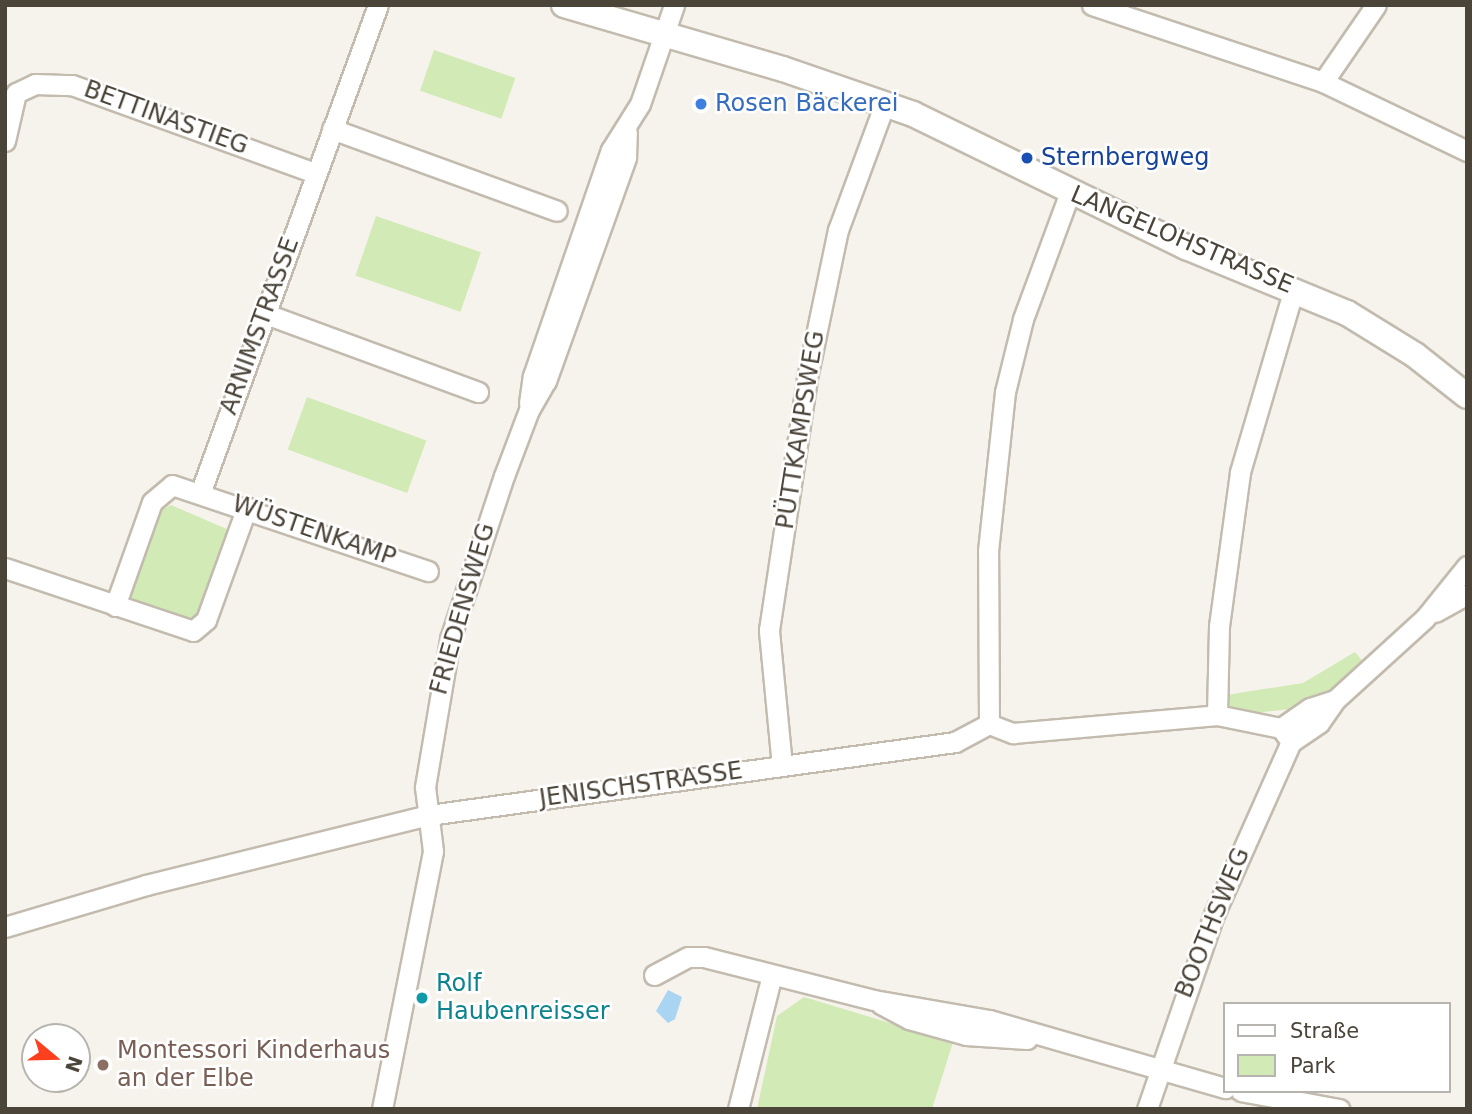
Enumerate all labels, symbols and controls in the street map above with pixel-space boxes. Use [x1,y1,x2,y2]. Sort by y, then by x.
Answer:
street label: BETTINASTIEG [80,75,252,161]
place label: Rosen Bäckerei [715,90,898,118]
marker: Rosen Bäckerei [693,96,709,112]
place label: Sternbergweg [1041,144,1209,172]
marker: Sternbergweg [1019,150,1035,166]
street label: LANGELOHSTRASSE [1066,180,1298,300]
street label: ARNIMSTRASSE [215,233,305,419]
street label: PÜTTKAMPSWEG [771,329,831,531]
street label: WÜSTENKAMP [228,490,400,572]
street label: FRIEDENSWEG [425,520,501,698]
street label: JENISCHSTRASSE [538,756,744,814]
street label: BOOTHSWEG [1170,844,1256,1002]
place label: Rolf Haubenreisser [436,970,610,1026]
marker: Rolf Haubenreisser [414,990,430,1006]
legend [1224,1002,1451,1093]
text: Straße [1290,1019,1359,1043]
north arrow [21,1023,91,1093]
place label: Montessori Kinderhaus an der Elbe [117,1037,390,1093]
text: N [61,1053,87,1075]
text: Park [1290,1054,1335,1078]
marker: Montessori Kinderhaus an der Elbe [95,1057,111,1073]

